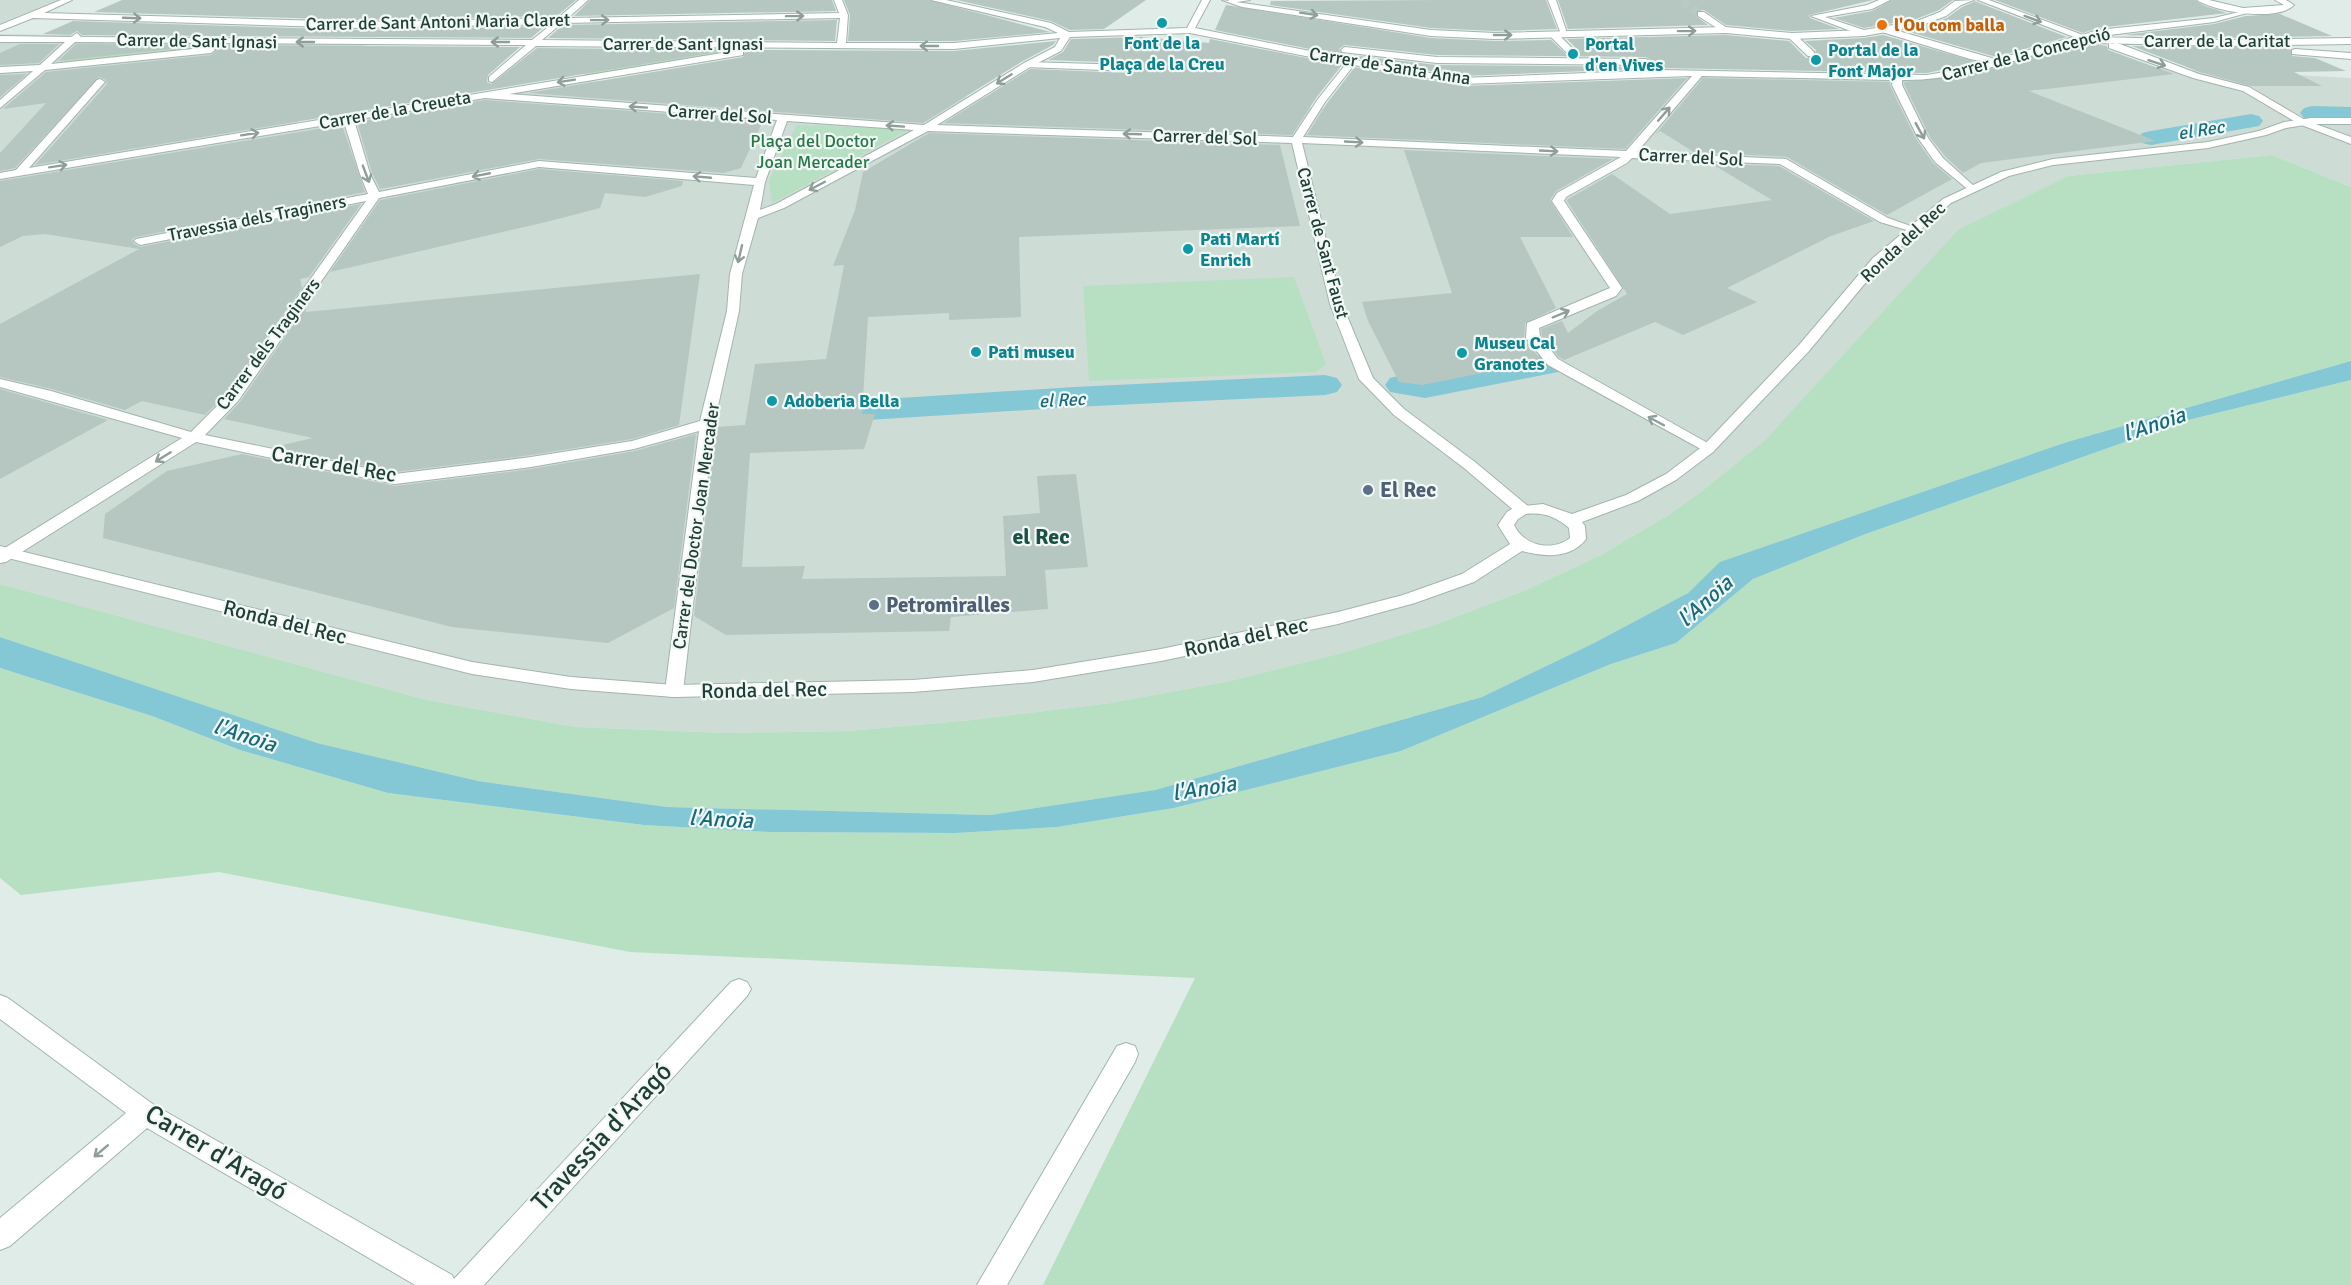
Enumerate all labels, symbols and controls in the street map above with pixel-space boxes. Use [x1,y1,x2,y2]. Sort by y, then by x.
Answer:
street label: Carrer de Sant Antoni Maria Claret [306,9,570,35]
one-way arrow [1299,9,1319,20]
one-way arrow [784,10,804,22]
one-way arrow [121,13,141,24]
one-way arrow [589,14,609,26]
place label: l'Ou com balla [1894,14,2005,36]
one-way arrow [2023,14,2042,25]
marker: Font de la Plaça de la Creu [1155,16,1169,30]
marker: l'Ou com balla [1875,18,1889,32]
street label: Carrer de la Concepció [1939,22,2113,86]
one-way arrow [1676,25,1696,36]
street label: Carrer de Sant Ignasi [117,29,277,53]
one-way arrow [1492,30,1512,41]
street label: Carrer de la Caritat [2144,30,2290,52]
place label: Font de la Plaça de la Creu [1099,32,1225,75]
street label: Carrer de Sant Ignasi [603,33,763,55]
place label: Portal d'en Vives [1585,33,1663,76]
one-way arrow [296,36,316,47]
one-way arrow [491,36,511,48]
place label: Portal de la Font Major [1828,39,1919,82]
one-way arrow [919,40,939,52]
street label: Carrer de Santa Anna [1308,42,1472,90]
marker: Portal d'en Vives [1566,47,1580,61]
marker: Portal de la Font Major [1809,53,1823,67]
one-way arrow [2147,58,2166,69]
one-way arrow [996,74,1013,86]
one-way arrow [557,76,576,87]
street label: Carrer de la Creueta [317,86,473,134]
street label: Carrer del Sol [667,99,773,129]
one-way arrow [629,101,649,112]
one-way arrow [1657,106,1670,122]
water label: el Rec [2176,115,2227,144]
one-way arrow [886,120,906,131]
one-way arrow [1915,122,1926,140]
street label: Carrer del Sol [1152,124,1258,150]
one-way arrow [240,129,259,140]
one-way arrow [1123,129,1143,140]
park label: Plaça del Doctor Joan Mercader [750,130,876,173]
one-way arrow [1344,137,1364,148]
street label: Carrer del Sol [1638,143,1744,171]
one-way arrow [1538,145,1558,156]
one-way arrow [47,160,67,171]
one-way arrow [361,164,372,183]
street label: Carrer de Sant Faust [1292,165,1354,321]
one-way arrow [472,170,492,181]
one-way arrow [692,171,712,182]
one-way arrow [809,180,826,192]
street label: Travessia dels Traginers [166,190,348,246]
street label: Ronda del Rec [1856,197,1950,287]
place label: Pati Martí Enrich [1200,228,1280,271]
marker: Pati Martí Enrich [1181,242,1195,256]
one-way arrow [734,244,746,263]
street label: Carrer dels Traginers [211,274,325,414]
one-way arrow [1551,307,1569,319]
place label: Museu Cal Granotes [1474,332,1556,375]
place label: Pati museu [988,341,1075,363]
marker: Pati museu [969,345,983,359]
marker: Museu Cal Granotes [1455,346,1469,360]
water label: el Rec [1038,388,1087,412]
place label: Adoberia Bella [784,390,899,412]
marker: Adoberia Bella [765,394,779,408]
water label: l'Anoia [2119,400,2190,447]
street label: Carrer del Doctor Joan Mercader [668,401,724,651]
one-way arrow [1648,415,1666,426]
street label: Carrer del Rec [270,440,399,488]
one-way arrow [155,451,172,463]
place label: El Rec [1380,477,1436,503]
marker: El Rec [1361,483,1375,497]
district label: el Rec [1012,523,1070,550]
water label: l'Anoia [1672,569,1739,633]
place label: Petromiralles [886,592,1010,618]
street label: Ronda del Rec [221,594,349,650]
marker: Petromiralles [867,598,881,612]
street label: Ronda del Rec [1182,611,1311,663]
street label: Ronda del Rec [701,676,827,704]
water label: l'Anoia [210,712,281,758]
water label: l'Anoia [1170,770,1239,806]
water label: l'Anoia [688,804,755,834]
street label: Travessia d'Aragó [525,1056,679,1218]
street label: Carrer d'Aragó [139,1098,293,1208]
one-way arrow [93,1144,109,1157]

